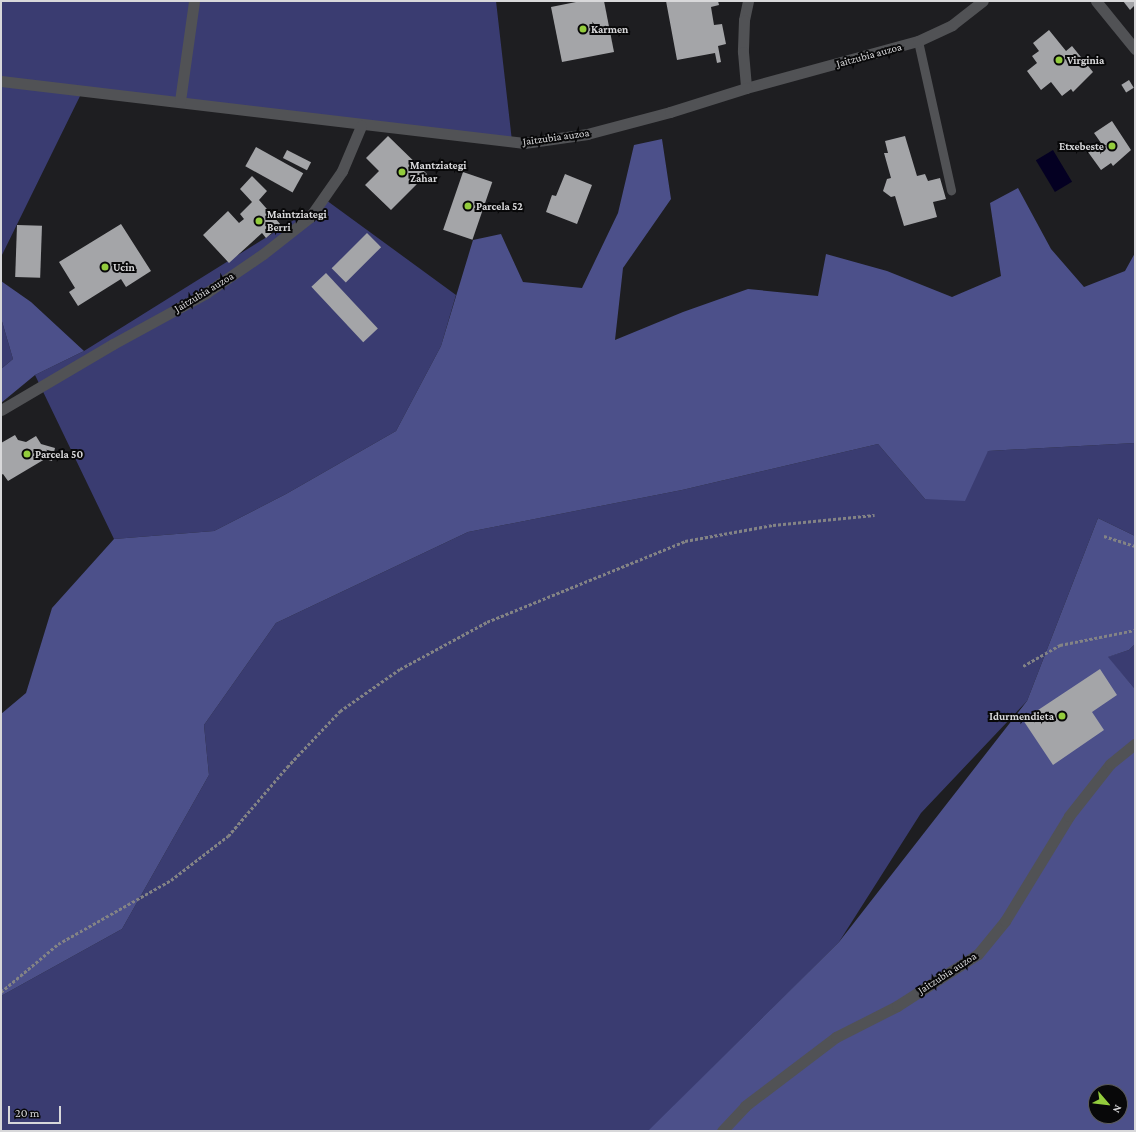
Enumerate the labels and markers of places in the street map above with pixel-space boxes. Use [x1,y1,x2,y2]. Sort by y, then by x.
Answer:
place label: Karmen [591,22,628,36]
marker: Karmen [578,24,588,34]
place label: Virginia [1067,53,1104,67]
marker: Virginia [1054,55,1064,65]
place label: Etxebeste [1059,139,1104,153]
marker: Etxebeste [1107,141,1117,151]
place label: Mantziategi Zahar [410,159,466,185]
marker: Mantziategi Zahar [397,167,407,177]
place label: Parcela 52 [476,199,523,213]
marker: Parcela 52 [463,201,473,211]
place label: Maintziategi Berri [267,208,327,234]
marker: Maintziategi Berri [254,216,264,226]
place label: Ucin [113,260,135,274]
marker: Ucin [100,262,110,272]
place label: Parcela 50 [35,447,83,461]
marker: Parcela 50 [22,449,32,459]
place label: Idurmendieta [989,709,1054,723]
marker: Idurmendieta [1057,711,1067,721]

